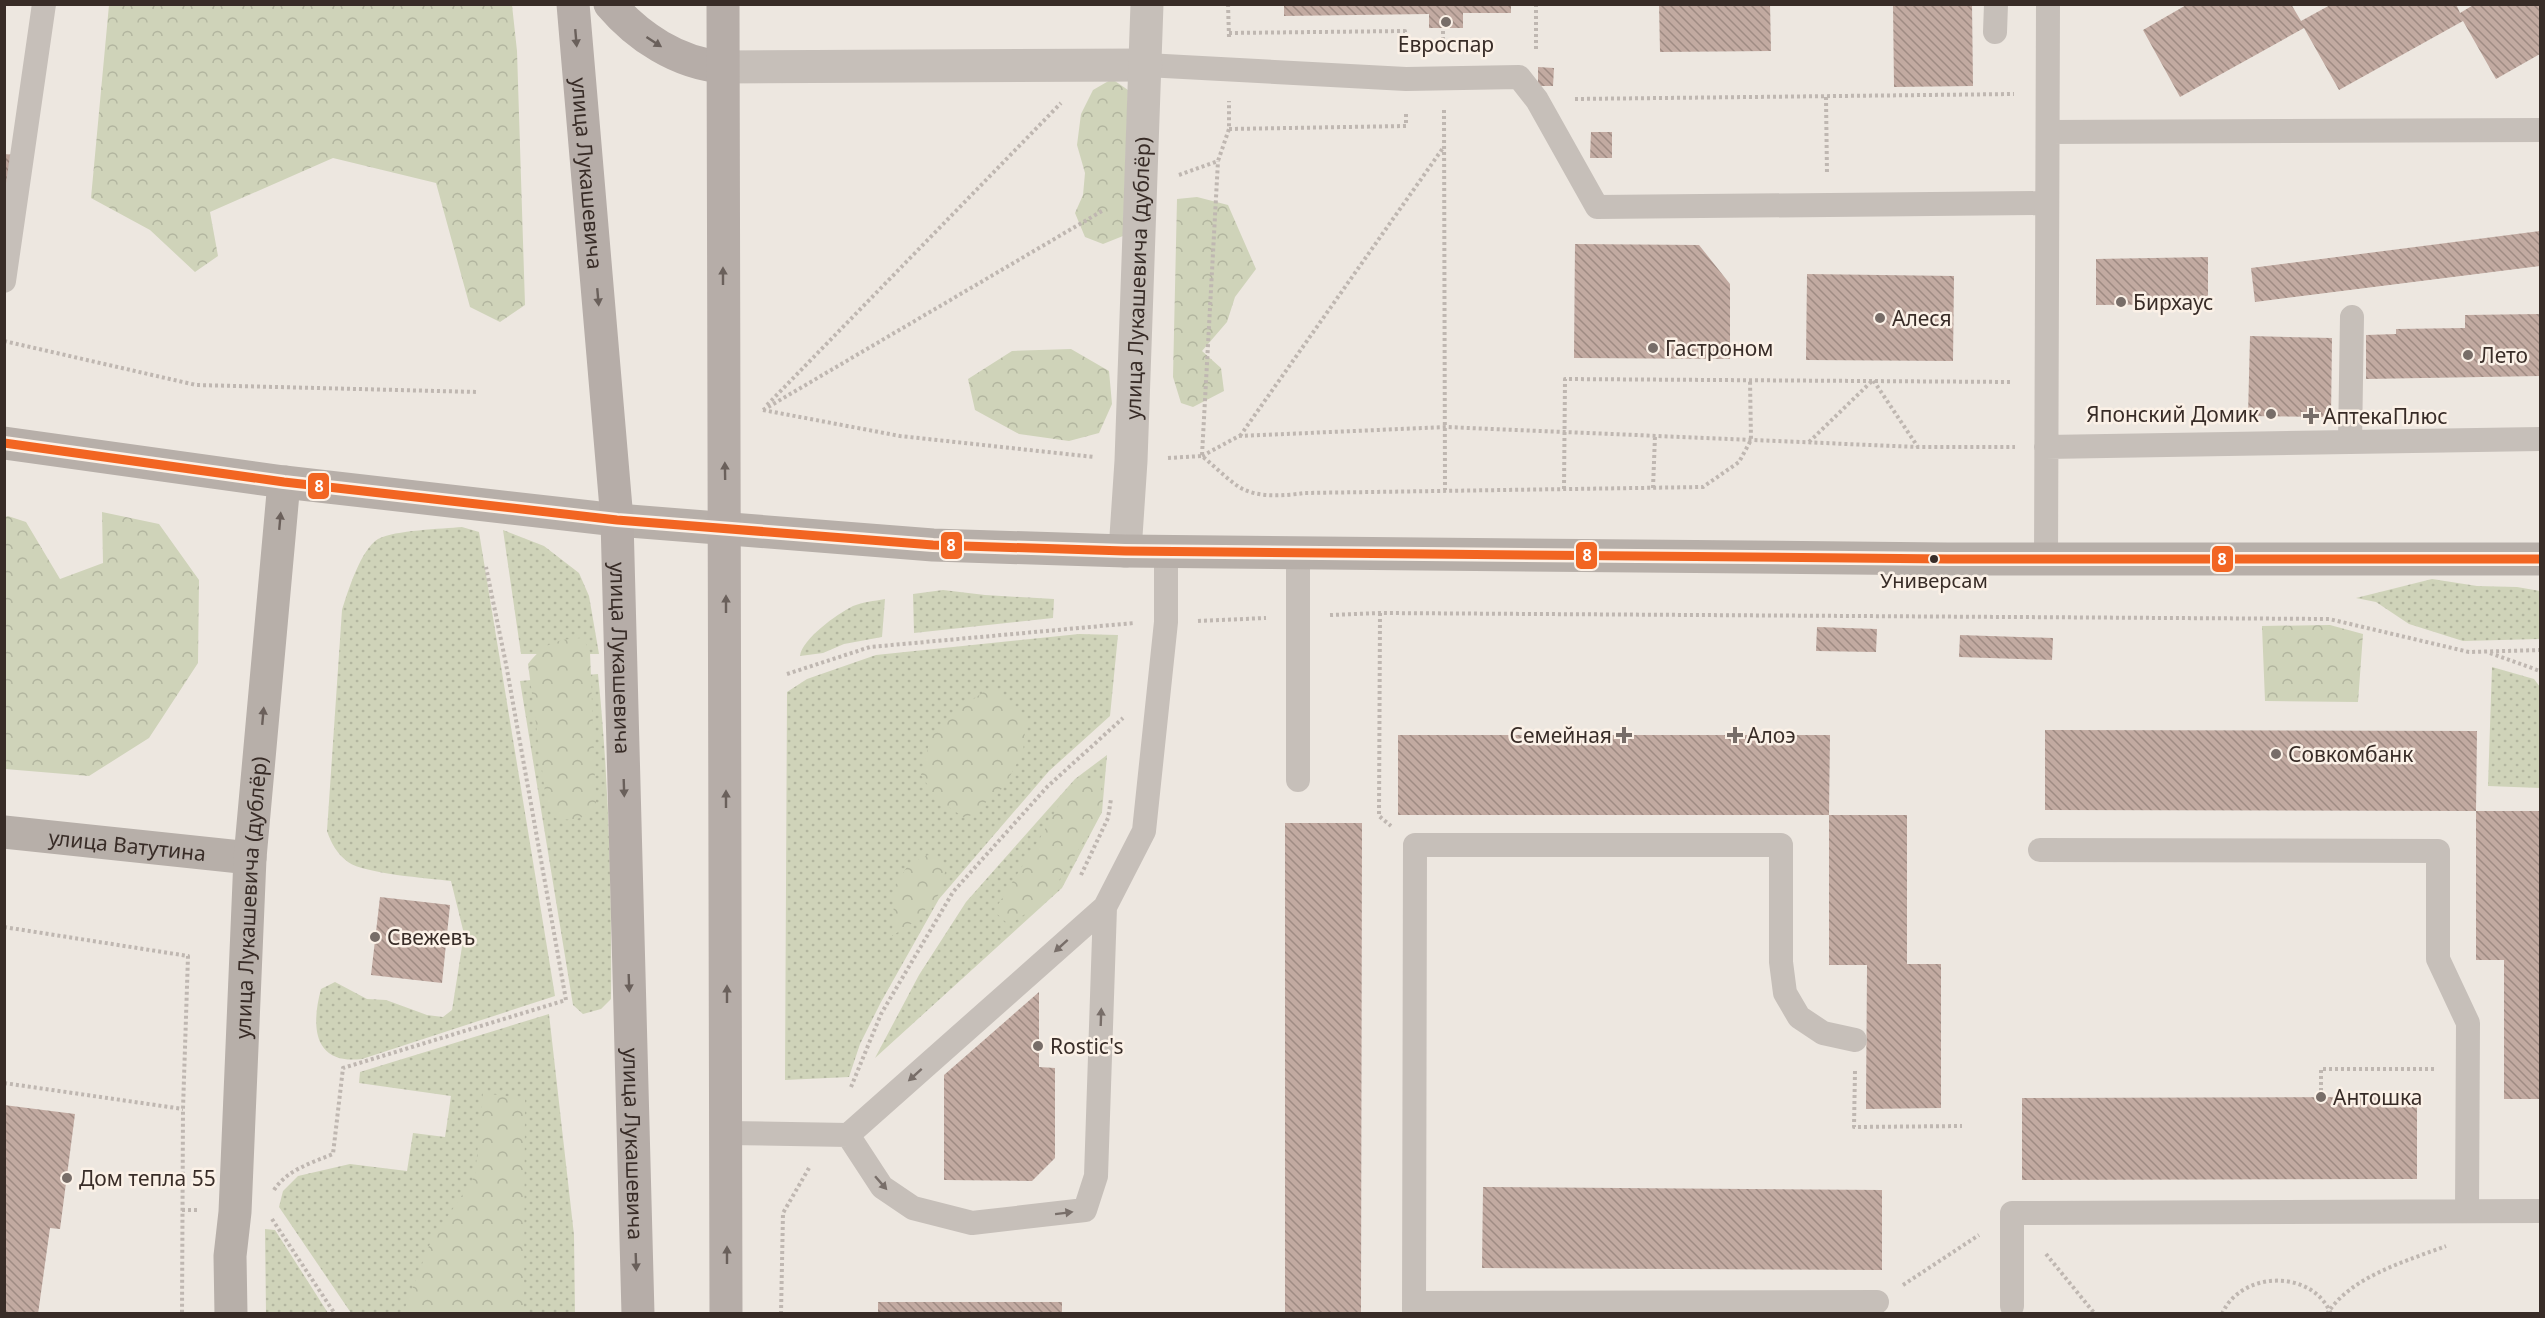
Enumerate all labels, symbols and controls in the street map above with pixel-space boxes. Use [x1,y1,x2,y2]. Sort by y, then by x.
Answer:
marker: Евроспар [1439,15,1453,29]
one-way arrow [571,28,580,47]
place label: Евроспар [1398,30,1494,58]
one-way arrow [646,37,662,48]
street label: улица Лукашевича [565,76,610,270]
street label: улица Лукашевича (дублёр) [1118,136,1156,420]
one-way arrow [718,266,728,285]
one-way arrow [593,287,603,306]
place label: Бирхаус [2133,288,2213,316]
marker: Бирхаус [2114,295,2128,309]
place label: Алеся [1892,304,1952,332]
marker: Алеся [1873,311,1887,325]
place label: Гастроном [1665,334,1773,362]
marker: Гастроном [1646,341,1660,355]
place label: Лето [2480,341,2528,369]
marker: Лето [2461,348,2475,362]
place label: Японский Домик [2086,400,2259,428]
place label: АптекаПлюс [2323,402,2448,430]
marker: Японский Домик [2264,407,2278,421]
marker: АптекаПлюс [2304,409,2318,423]
one-way arrow [720,461,730,480]
line badge: 8 [307,472,330,500]
text: 8 [314,475,324,497]
one-way arrow [275,512,285,531]
line badge: 8 [940,531,963,560]
text: 8 [946,534,956,556]
line badge: 8 [1575,541,1598,570]
text: 8 [1582,544,1592,566]
line badge: 8 [2211,545,2234,573]
text: 8 [2217,548,2227,570]
marker: Универсам [1928,553,1940,565]
street label: улица Лукашевича [604,562,637,754]
place label: Универсам [1880,567,1988,594]
one-way arrow [721,595,731,614]
one-way arrow [258,706,268,725]
place label: Семейная [1510,721,1612,749]
place label: Алоэ [1747,721,1796,749]
marker: Семейная [1617,728,1631,742]
marker: Алоэ [1728,728,1742,742]
place label: Совкомбанк [2288,740,2413,768]
marker: Совкомбанк [2269,747,2283,761]
street label: улица Лукашевича (дублёр) [228,755,273,1040]
one-way arrow [619,779,629,798]
one-way arrow [721,790,731,809]
street label: улица Ватутина [47,823,207,867]
place label: Свежевъ [387,923,475,951]
marker: Свежевъ [368,930,382,944]
one-way arrow [1054,939,1069,952]
one-way arrow [624,974,634,993]
one-way arrow [722,985,732,1004]
one-way arrow [1097,1007,1106,1026]
place label: Rostic's [1050,1032,1123,1060]
marker: Rostic's [1031,1039,1045,1053]
street label: улица Лукашевича [617,1047,650,1240]
one-way arrow [907,1069,923,1082]
place label: Антошка [2333,1083,2423,1111]
marker: Антошка [2314,1090,2328,1104]
place label: Дом тепла 55 [79,1164,216,1192]
marker: Дом тепла 55 [60,1171,74,1185]
one-way arrow [874,1175,887,1190]
one-way arrow [1055,1208,1074,1217]
one-way arrow [722,1246,732,1265]
one-way arrow [632,1253,641,1272]

